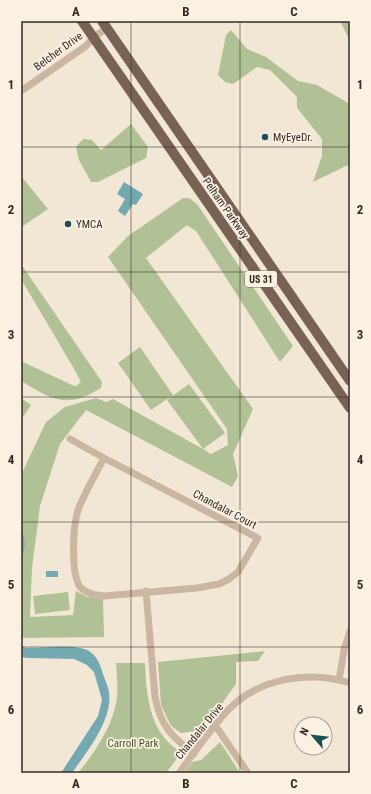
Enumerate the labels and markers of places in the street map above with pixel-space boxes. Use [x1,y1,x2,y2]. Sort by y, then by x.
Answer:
place label: MyEyeDr. [273,131,313,144]
marker: MyEyeDr. [260,132,270,142]
place label: YMCA [76,218,103,231]
marker: YMCA [63,219,73,229]

